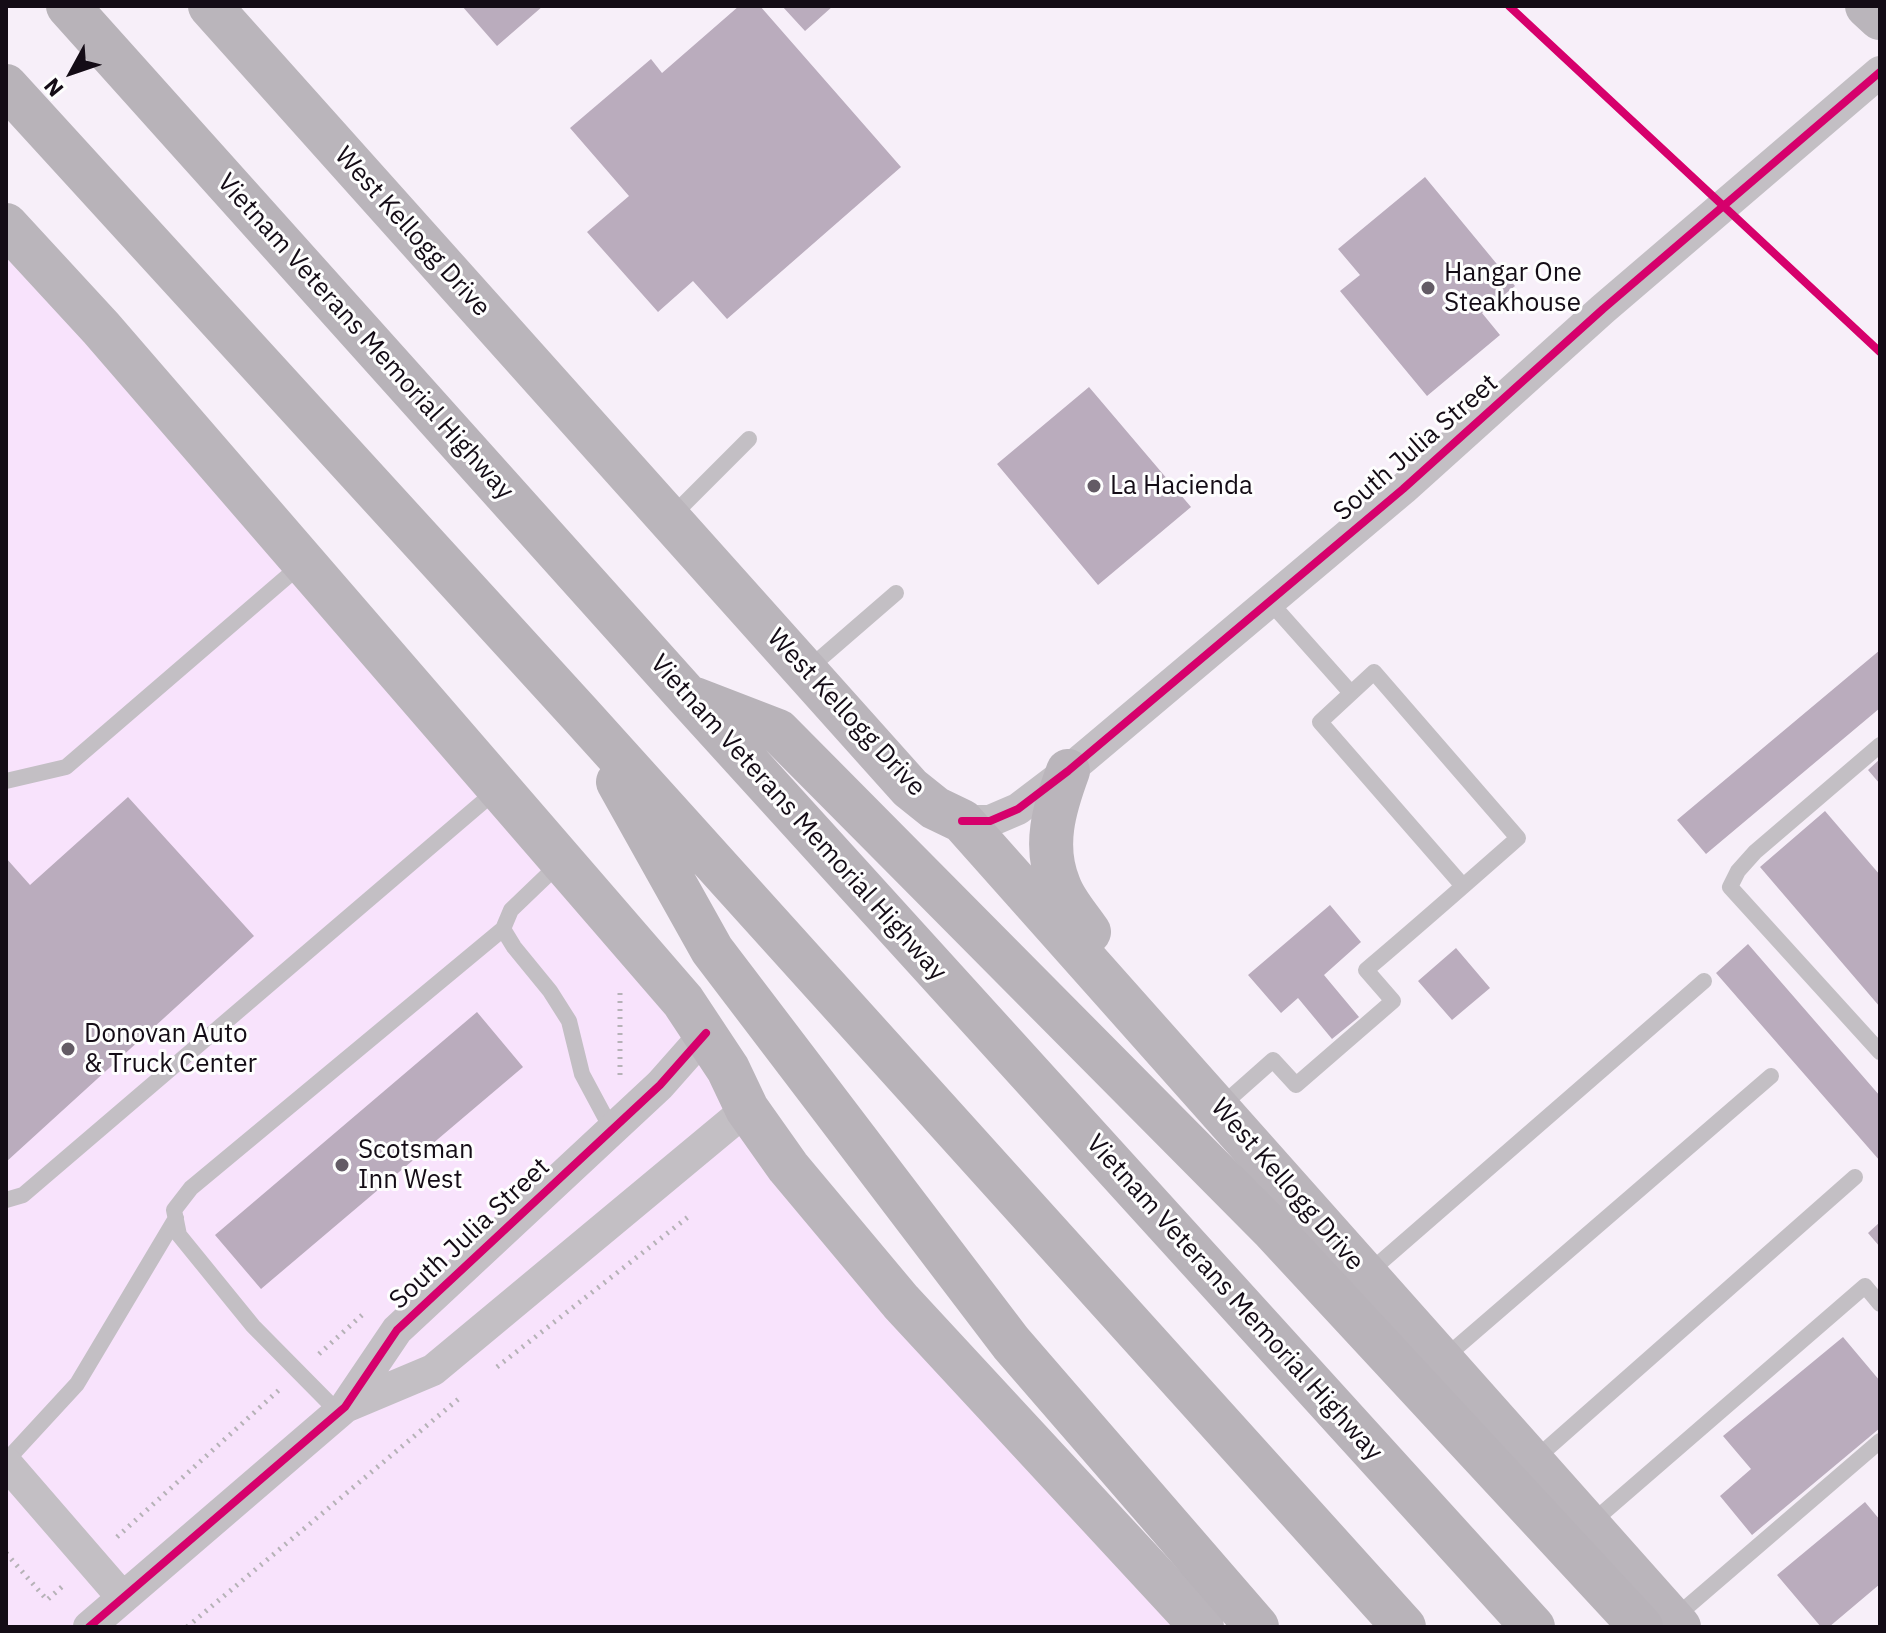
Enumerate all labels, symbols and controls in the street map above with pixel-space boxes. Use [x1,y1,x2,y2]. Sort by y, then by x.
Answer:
north arrow [32,32,112,112]
text: N [37,72,69,103]
street label: West Kellogg Drive [328,141,496,323]
street label: Vietnam Veterans Memorial Highway [210,167,520,507]
place label: Hangar One Steakhouse [1444,257,1582,318]
marker: Hangar One Steakhouse [1419,279,1437,297]
street label: South Julia Street [1328,368,1504,528]
place label: La Hacienda [1110,470,1253,502]
marker: La Hacienda [1085,477,1103,495]
street label: West Kellogg Drive [760,623,932,803]
street label: Vietnam Veterans Memorial Highway [643,648,953,988]
place label: Donovan Auto & Truck Center [84,1018,257,1080]
marker: Donovan Auto & Truck Center [59,1040,77,1058]
street label: West Kellogg Drive [1204,1093,1370,1277]
street label: Vietnam Veterans Memorial Highway [1079,1128,1389,1468]
place label: Scotsman Inn West [358,1134,474,1196]
street label: South Julia Street [384,1152,556,1316]
marker: Scotsman Inn West [333,1156,351,1174]

